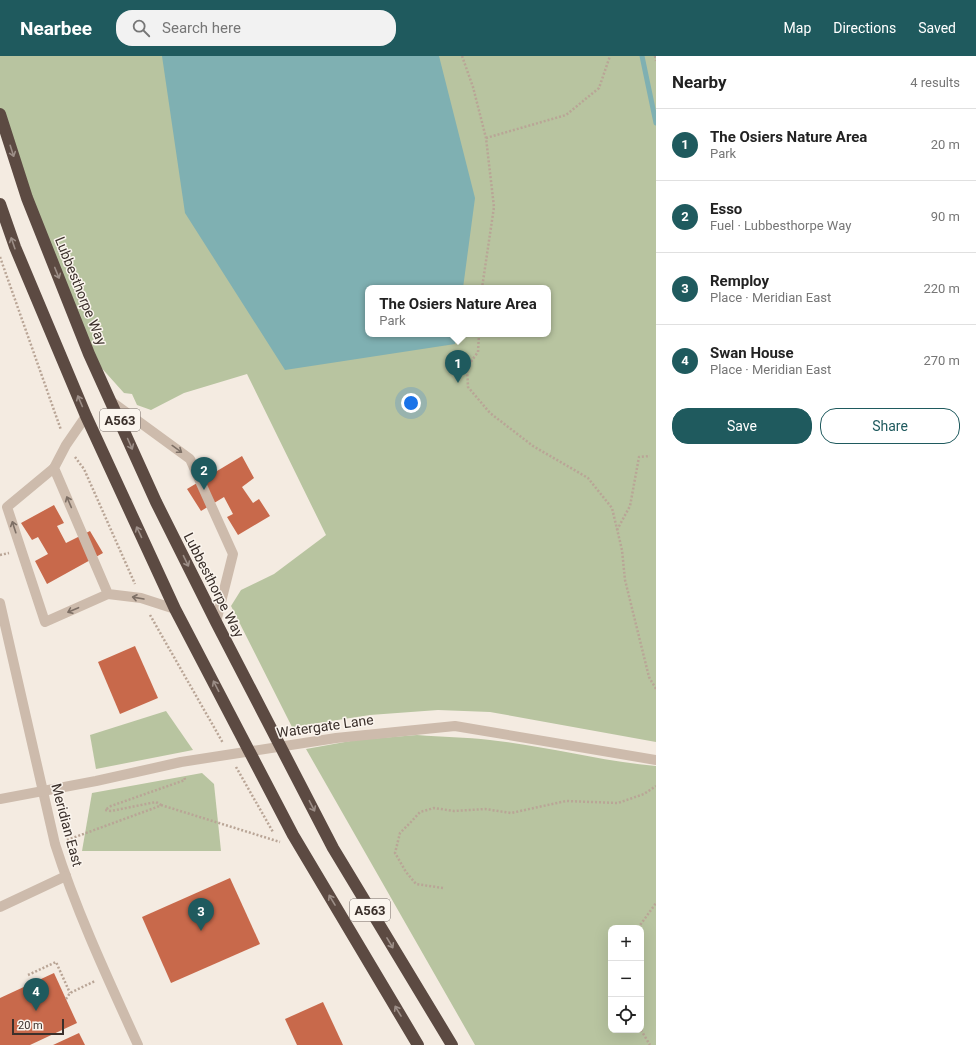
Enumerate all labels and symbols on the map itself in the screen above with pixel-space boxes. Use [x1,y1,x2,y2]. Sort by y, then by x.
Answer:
one-way arrow [9,144,16,157]
street label: Lubbesthorpe Way [52,234,110,348]
one-way arrow [9,237,17,249]
one-way arrow [54,266,61,278]
pin: 1 [445,350,471,383]
your location [401,393,421,413]
one-way arrow [76,396,83,408]
road number: A563 [100,409,140,431]
one-way arrow [127,437,135,449]
one-way arrow [172,445,183,454]
pin: 2 [191,457,217,490]
one-way arrow [64,497,72,509]
one-way arrow [10,520,17,533]
one-way arrow [135,527,142,539]
street label: Lubbesthorpe Way [181,530,247,640]
one-way arrow [183,555,190,567]
one-way arrow [132,594,145,602]
one-way arrow [67,606,79,614]
one-way arrow [212,681,219,693]
street label: Watergate Lane [276,711,374,741]
street label: Meridian East [48,782,86,869]
one-way arrow [308,800,316,812]
one-way arrow [328,895,336,906]
pin: 3 [188,898,214,931]
road number: A563 [350,899,390,921]
one-way arrow [387,937,395,949]
pin: 4 [23,978,49,1011]
one-way arrow [394,1005,402,1017]
scale bar [12,1017,64,1036]

